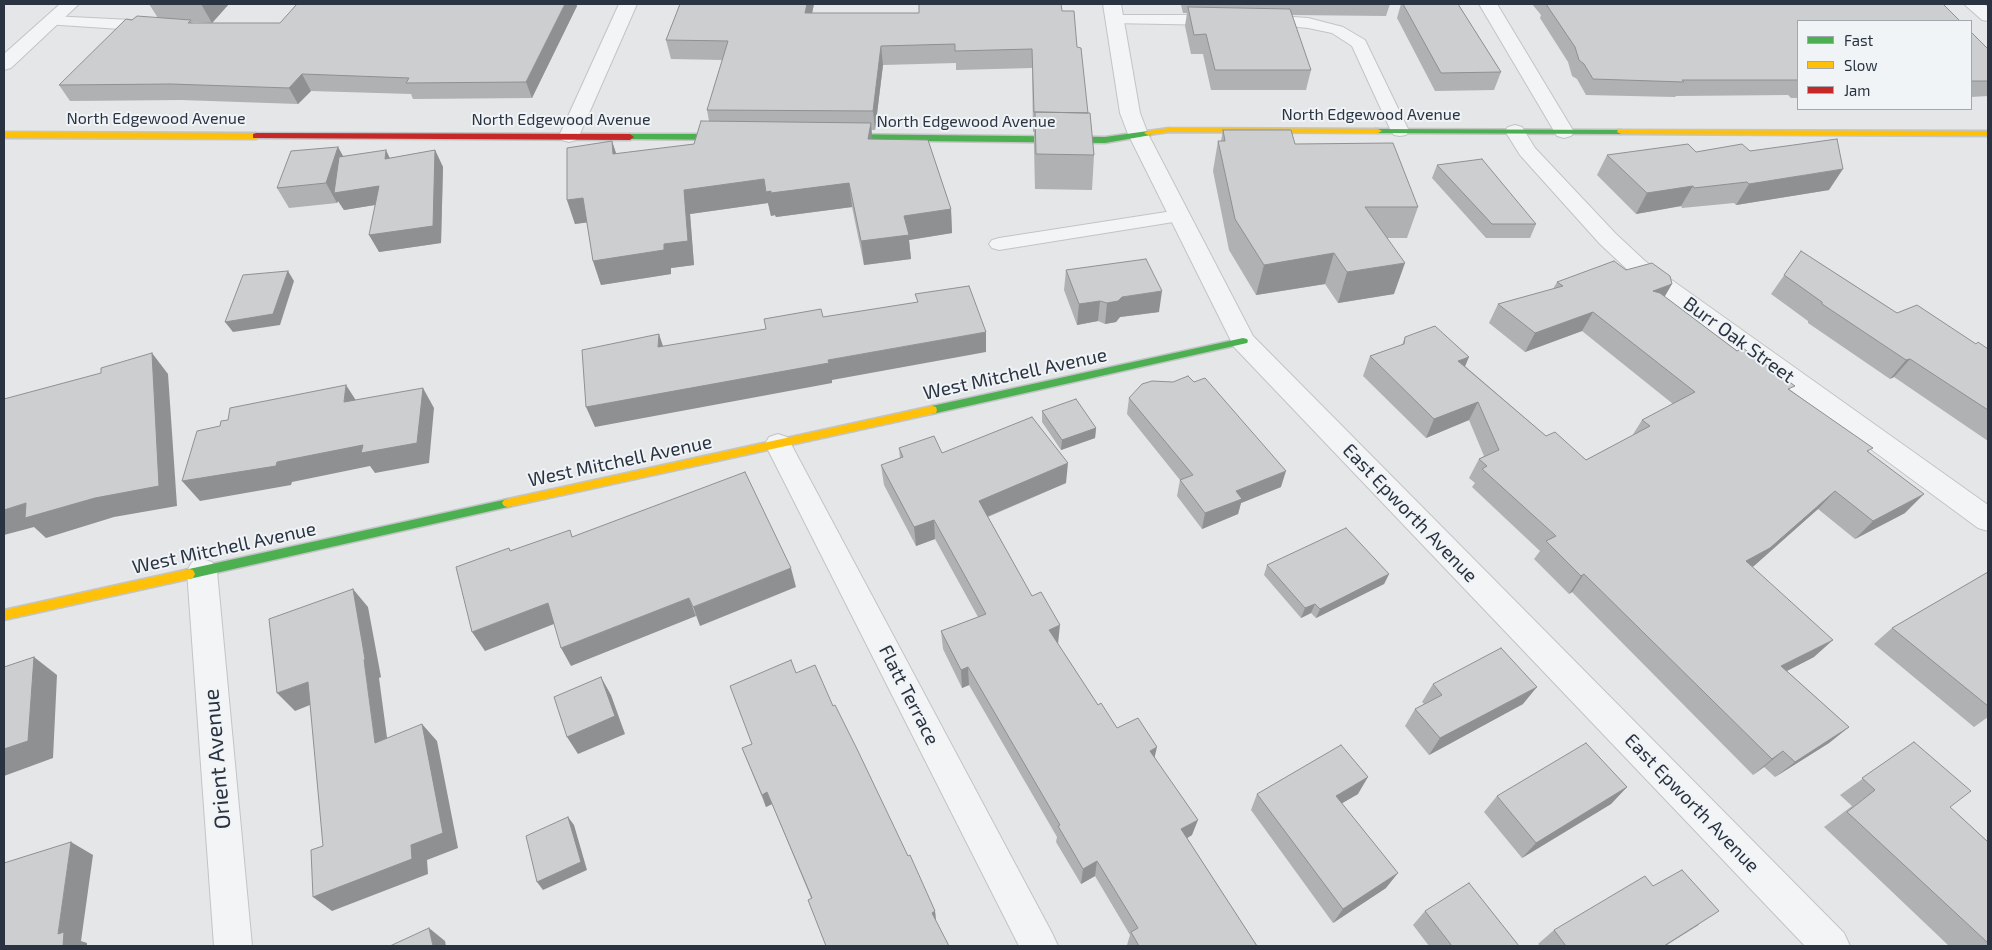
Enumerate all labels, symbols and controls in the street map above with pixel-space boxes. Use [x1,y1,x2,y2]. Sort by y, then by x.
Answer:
legend [1797,20,1972,110]
text: Fast [1844,31,1873,49]
text: Slow [1844,56,1878,74]
text: Jam [1844,81,1870,99]
street label: North Edgewood Avenue [1282,105,1460,125]
street label: North Edgewood Avenue [67,109,245,129]
street label: North Edgewood Avenue [472,110,650,130]
street label: North Edgewood Avenue [877,112,1055,132]
street label: Burr Oak Street [1679,292,1799,388]
street label: West Mitchell Avenue [921,343,1109,405]
street label: West Mitchell Avenue [526,430,714,492]
street label: East Epworth Avenue [1338,439,1482,587]
street label: West Mitchell Avenue [130,517,318,579]
street label: Flatt Terrace [874,641,944,749]
street label: Orient Avenue [198,688,236,830]
street label: East Epworth Avenue [1620,729,1764,877]

